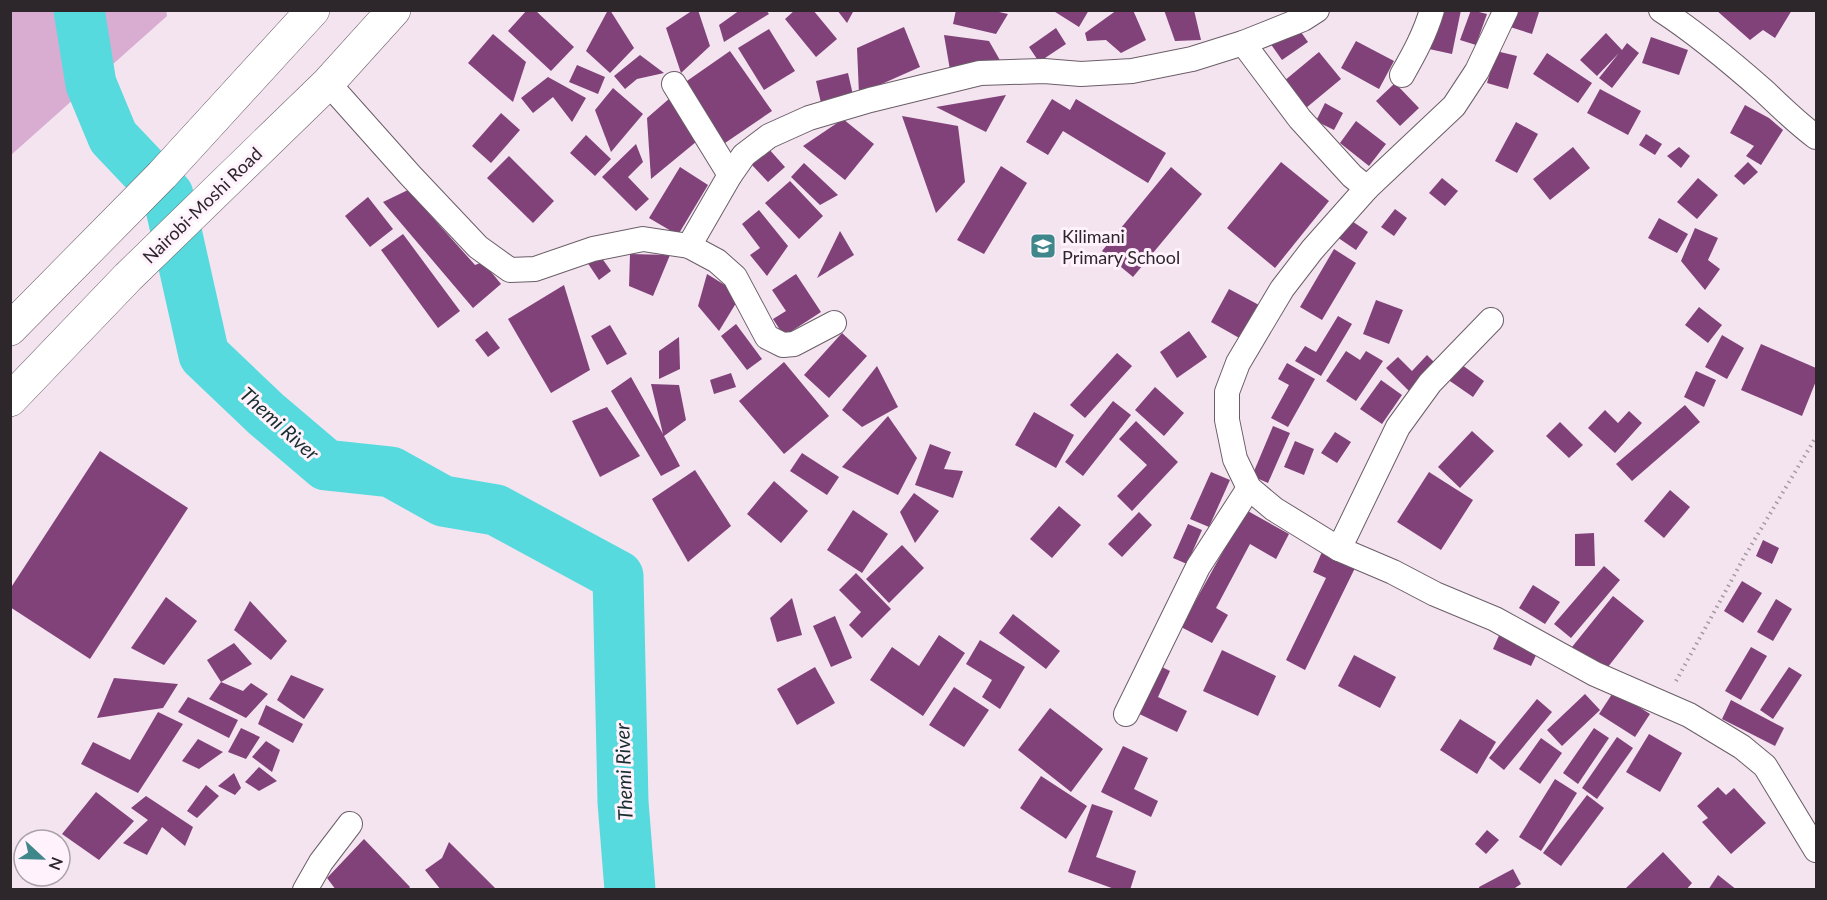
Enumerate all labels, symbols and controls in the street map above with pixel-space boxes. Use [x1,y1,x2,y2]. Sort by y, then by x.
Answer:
street label: Nairobi-Moshi Road [138,142,266,268]
place label: Kilimani Primary School [1062,225,1180,268]
school or university icon: Kilimani Primary School [1028,231,1058,261]
water label: Themi River [236,381,325,465]
water label: Themi River [609,722,637,821]
north arrow [12,828,72,888]
text: N [45,855,67,873]

